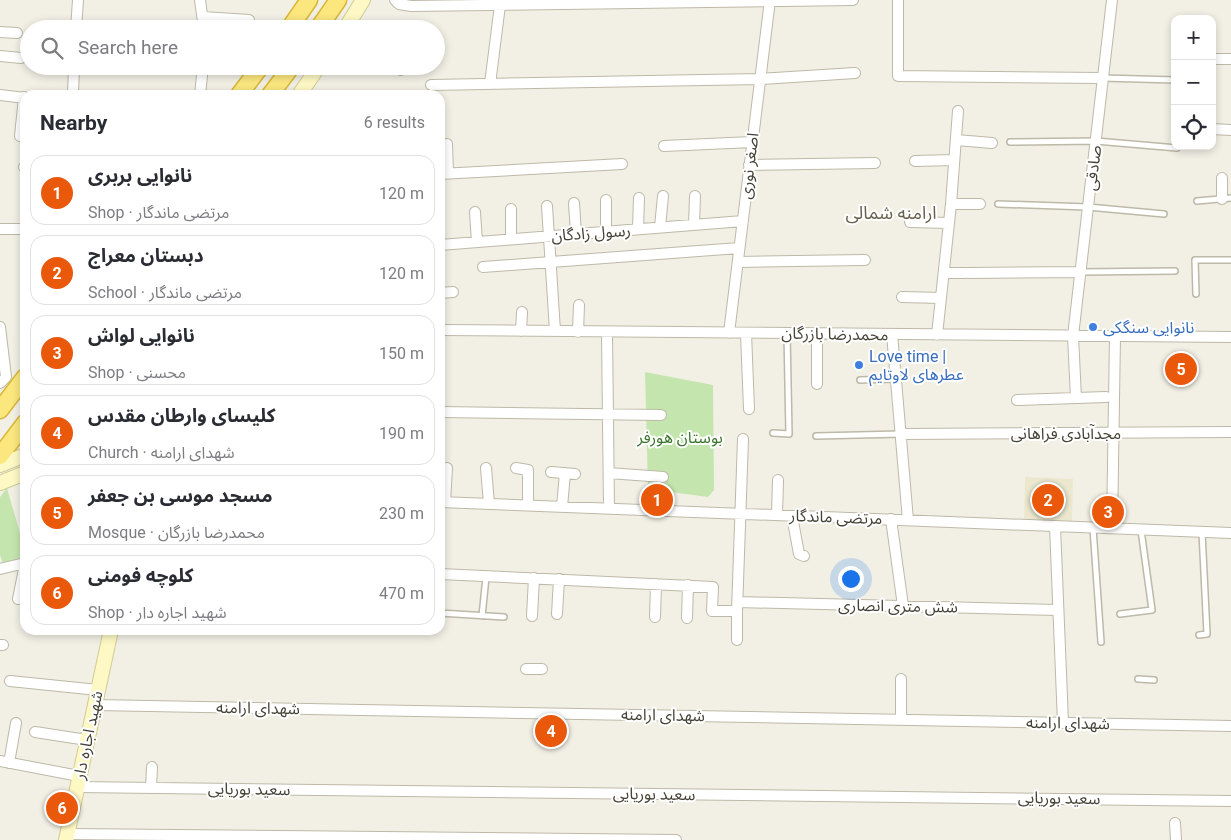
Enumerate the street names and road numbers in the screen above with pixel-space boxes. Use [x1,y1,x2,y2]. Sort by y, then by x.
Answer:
street label: اصغر نوری [736,132,762,200]
street label: صادقی [1081,144,1105,192]
street label: رسول زادگان [551,221,631,246]
street label: محمدرضا بازرگان [781,324,889,344]
street label: مجدآبادی فراهانی [1011,424,1121,443]
street label: مرتضی ماندگار [788,506,883,528]
street label: شش متری انصاری [838,595,958,617]
street label: شهید اجاره دار [69,689,107,782]
street label: شهدای ارامنه [216,698,300,718]
street label: شهدای ارامنه [621,705,705,725]
street label: شهدای ارامنه [1026,713,1110,733]
street label: سعید بوریایی [208,779,290,799]
street label: سعید بوریایی [613,784,695,804]
street label: سعید بوریایی [1018,788,1100,808]

